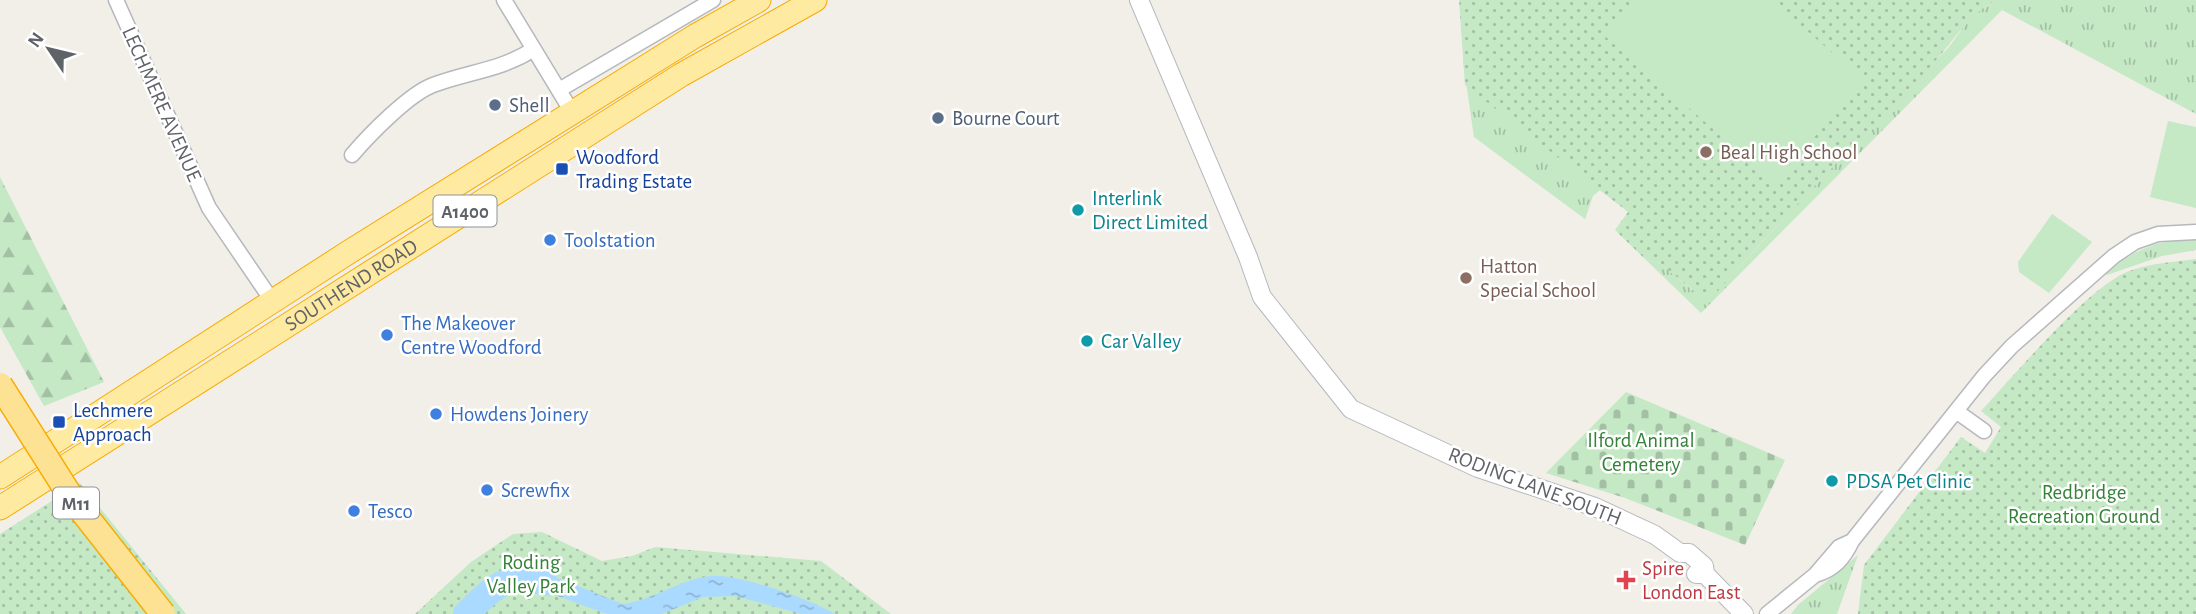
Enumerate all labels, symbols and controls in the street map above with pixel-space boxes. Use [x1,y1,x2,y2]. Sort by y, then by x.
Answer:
north arrow [14,14,84,84]
street label: LECHMERE AVENUE [118,24,205,185]
text: N [25,29,48,51]
place label: Shell [509,95,550,116]
marker: Shell [487,97,503,113]
place label: Bourne Court [952,108,1060,129]
marker: Bourne Court [930,110,946,126]
place label: Beal High School [1720,142,1857,163]
marker: Beal High School [1698,144,1714,160]
place label: Woodford Trading Estate [576,147,692,192]
marker: Woodford Trading Estate [554,161,570,177]
place label: Interlink Direct Limited [1092,188,1208,233]
road number: A1400 [434,196,496,226]
marker: Interlink Direct Limited [1070,202,1086,218]
place label: Toolstation [564,230,656,251]
marker: Toolstation [542,232,558,248]
street label: SOUTHEND ROAD [281,235,421,335]
place label: Hatton Special School [1480,256,1596,301]
marker: Hatton Special School [1458,270,1474,286]
place label: The Makeover Centre Woodford [401,313,542,358]
marker: The Makeover Centre Woodford [379,327,395,343]
place label: Car Valley [1101,331,1181,352]
marker: Car Valley [1079,333,1095,349]
place label: Lechmere Approach [73,400,153,445]
place label: Howdens Joinery [450,404,588,425]
marker: Howdens Joinery [428,406,444,422]
marker: Lechmere Approach [51,414,67,430]
park label: Ilford Animal Cemetery [1587,430,1695,475]
street label: RODING LANE SOUTH [1445,444,1624,529]
place label: PDSA Pet Clinic [1846,471,1971,492]
marker: PDSA Pet Clinic [1824,473,1840,489]
place label: Screwfix [501,480,570,501]
marker: Screwfix [479,482,495,498]
park label: Redbridge Recreation Ground [2008,482,2160,527]
road number: M11 [53,488,99,518]
place label: Tesco [368,501,413,522]
marker: Tesco [346,503,362,519]
park label: Roding Valley Park [486,552,576,597]
place label: Spire London East [1642,558,1741,603]
marker: Spire London East [1616,570,1636,590]

